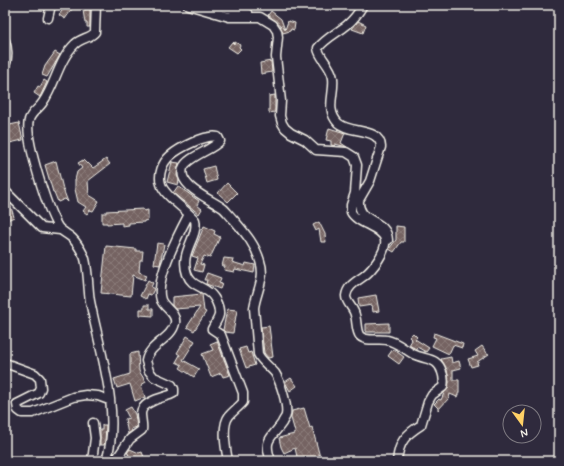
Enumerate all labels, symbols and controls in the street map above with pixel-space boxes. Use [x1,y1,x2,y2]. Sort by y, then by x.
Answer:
north arrow [502,404,542,444]
text: N [519,425,530,440]

